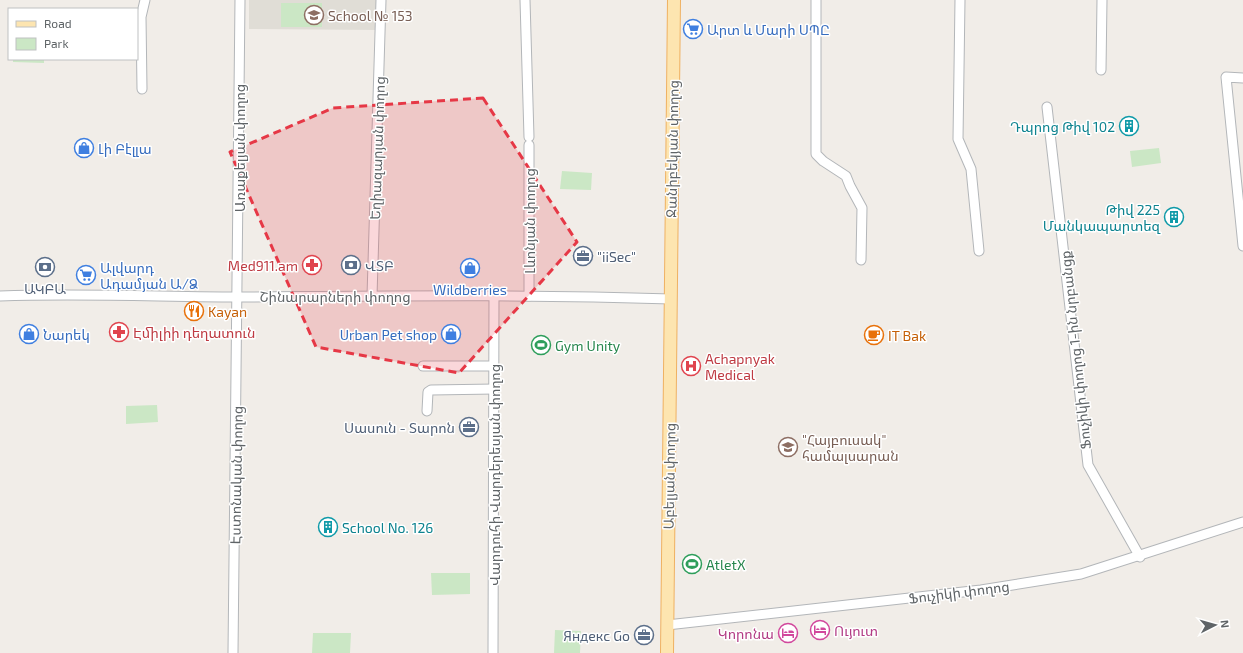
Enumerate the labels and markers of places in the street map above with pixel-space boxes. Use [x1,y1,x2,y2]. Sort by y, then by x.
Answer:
school or university icon: School № 153 [303,4,325,26]
place label: School № 153 [328,7,413,24]
supermarket icon: Արտ և Մարի ՍՊԸ [682,18,704,40]
place label: Արտ և Մարի ՍՊԸ [707,21,830,38]
building icon: Դպրոց Թիվ 102 [1118,115,1140,137]
place label: Դպրոց Թիվ 102 [1010,118,1115,135]
shop icon: Լի Բէլլա [73,137,95,159]
place label: Լի Բէլլա [98,140,152,157]
place label: Թիվ 225 Մանկապարտեզ [1043,201,1161,234]
building icon: Թիվ 225 Մանկապարտեզ [1163,206,1185,228]
office icon: "iiSec" [572,245,594,267]
place label: "iiSec" [597,248,636,265]
pharmacy icon: Med911.am [301,254,323,276]
bank icon: ՎՏԲ [340,254,362,276]
bank icon: ԱԿԲԱ [34,256,56,278]
place label: Med911.am [228,257,298,274]
place label: ՎՏԲ [365,257,394,274]
shop icon: Wildberries [459,257,481,279]
place label: Ալվարդ Ադամյան Ա/Ձ [100,259,198,292]
supermarket icon: Ալվարդ Ադամյան Ա/Ձ [75,264,97,286]
place label: ԱԿԲԱ [24,280,66,297]
place label: Wildberries [433,281,507,298]
restaurant icon: Kayan [183,300,205,322]
place label: Kayan [208,303,247,320]
pharmacy icon: Էմիլիի դեղատուն [108,321,130,343]
shop icon: Նարեկ [18,323,40,345]
shop icon: Urban Pet shop [440,323,462,345]
place label: Էմիլիի դեղատուն [133,324,255,341]
cafe icon: IT Bak [863,324,885,346]
place label: Նարեկ [43,326,90,343]
place label: Urban Pet shop [340,326,437,343]
place label: IT Bak [888,327,926,344]
sports icon: Gym Unity [530,334,552,356]
place label: Gym Unity [555,337,621,354]
place label: Achapnyak Medical [705,350,775,383]
hospital icon: Achapnyak Medical [680,355,702,377]
office icon: Սասուն - Տարոն [458,416,480,438]
place label: Սասուն - Տարոն [344,419,455,436]
place label: "Հայբուսակ" համալսարան [802,431,899,464]
school or university icon: "Հայբուսակ" համալսարան [777,436,799,458]
building icon: School No. 126 [317,516,339,538]
place label: School No. 126 [342,519,433,536]
sports icon: AtletX [681,553,703,575]
place label: AtletX [706,556,746,573]
hotel icon: Ույուտ [809,619,831,641]
hotel icon: Կորոնա [777,622,799,644]
place label: Ույուտ [834,622,878,639]
office icon: Яндекс Go [633,624,655,646]
place label: Կորոնա [718,625,774,642]
place label: Яндекс Go [563,627,630,644]

